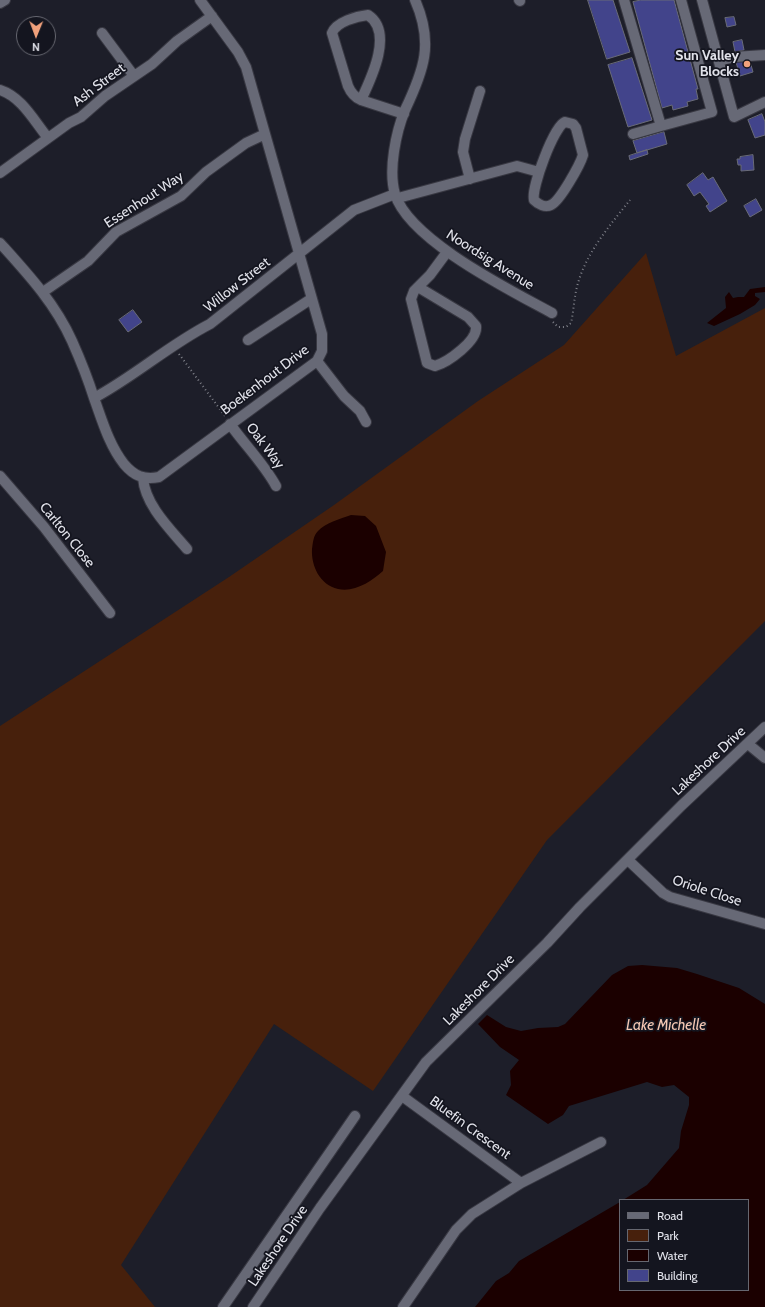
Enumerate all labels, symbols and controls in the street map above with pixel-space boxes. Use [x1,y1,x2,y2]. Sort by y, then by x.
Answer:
north arrow [16,16,56,56]
text: N [32,40,40,54]
place label: Sun Valley Blocks [675,48,739,80]
marker: Sun Valley Blocks [742,59,752,69]
street label: Ash Street [70,60,128,110]
street label: Essenhout Way [101,168,187,232]
street label: Noordsig Avenue [443,226,537,294]
street label: Willow Street [200,254,274,316]
street label: Boekenhout Drive [218,341,312,419]
street label: Oak Way [242,420,288,472]
street label: Carlton Close [36,499,98,571]
street label: Lakeshore Drive [669,723,749,799]
street label: Oriole Close [670,872,744,910]
street label: Lakeshore Drive [440,951,518,1029]
water label: Lake Michelle [626,1017,706,1035]
street label: Bluefin Crescent [426,1093,514,1163]
legend [619,1199,749,1291]
street label: Lakeshore Drive [245,1202,311,1290]
text: Road [657,1208,683,1223]
text: Park [657,1228,679,1243]
text: Water [657,1248,687,1263]
text: Building [657,1268,698,1283]

